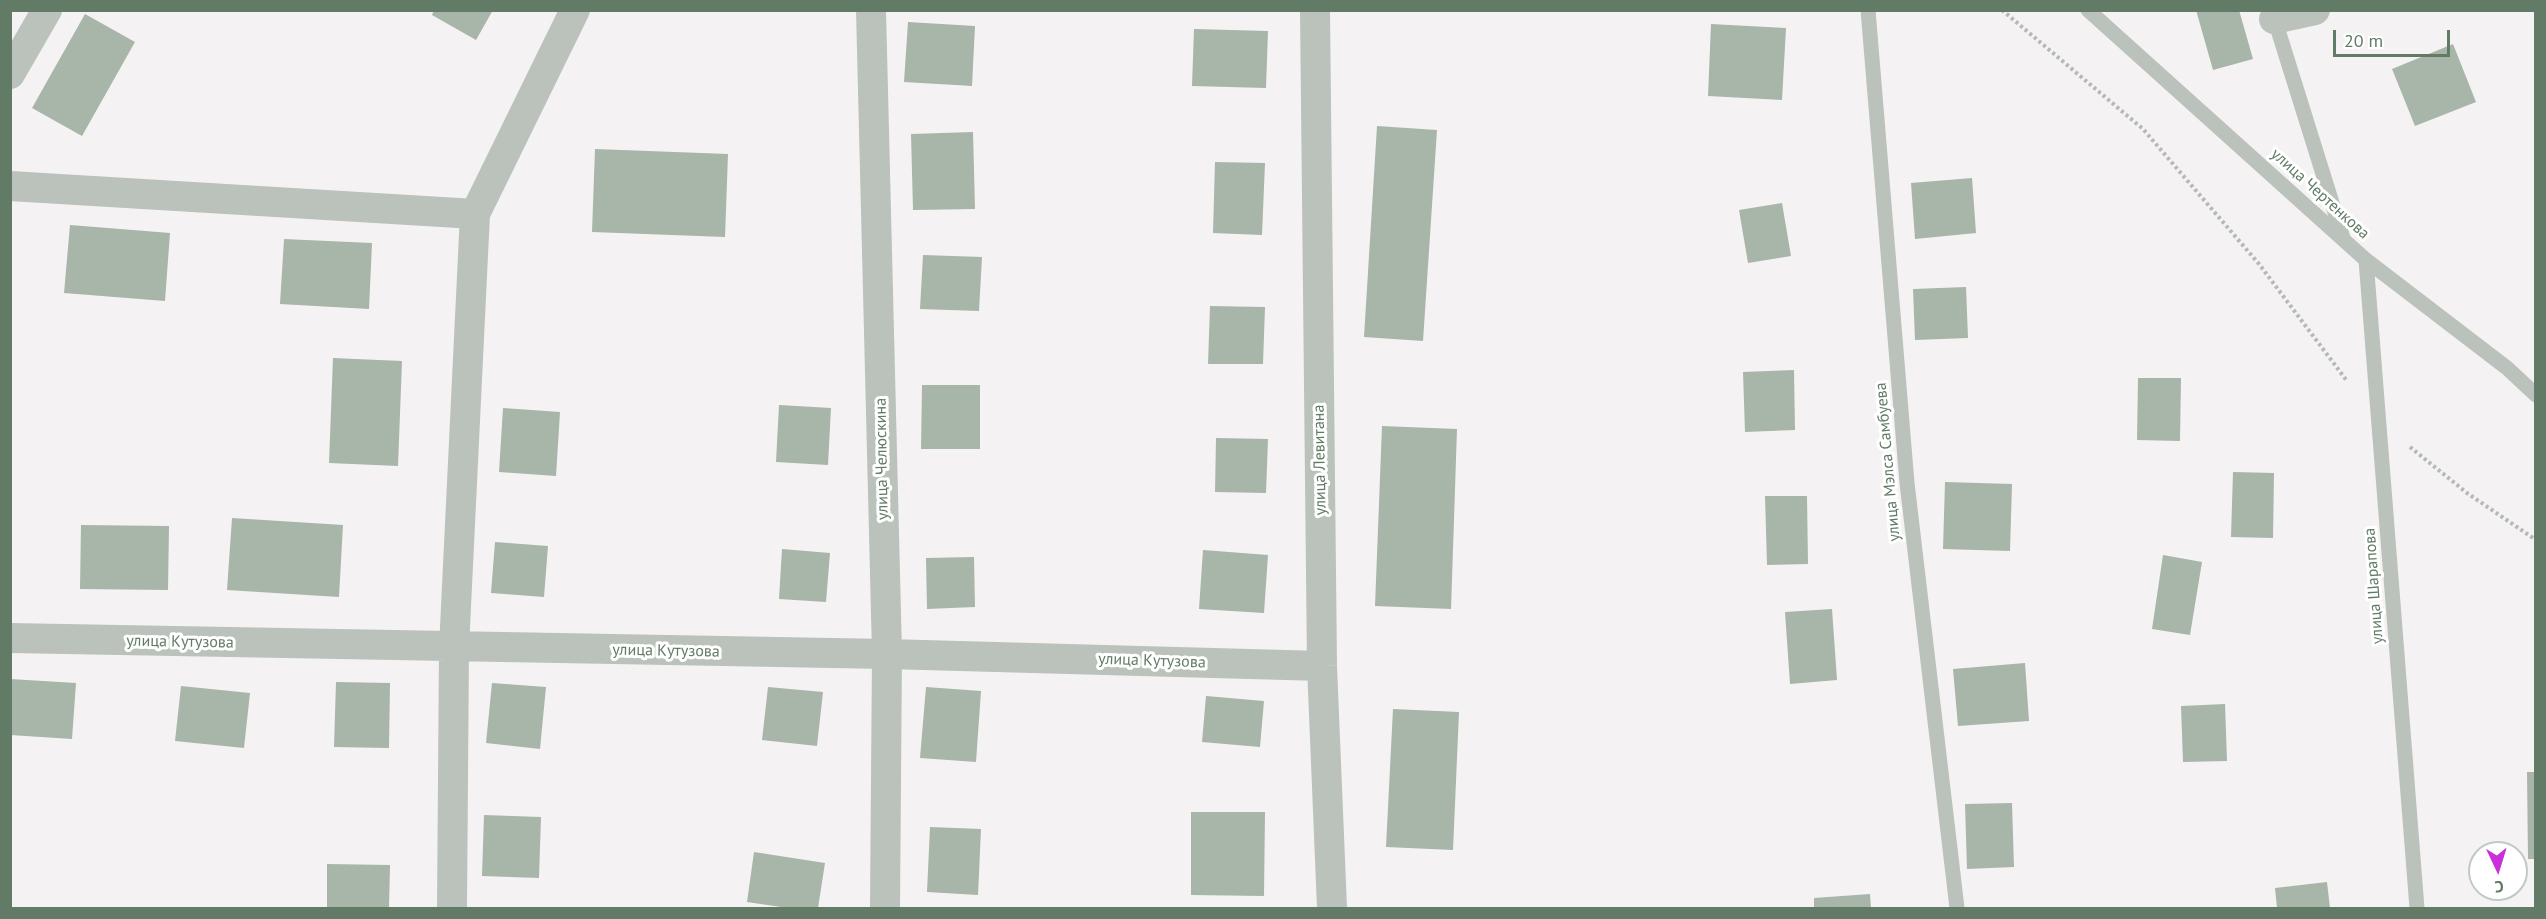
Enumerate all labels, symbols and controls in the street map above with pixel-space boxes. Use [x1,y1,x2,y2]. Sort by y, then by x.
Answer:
scale bar [2336,18,2453,56]
text: 20 m [2344,29,2383,52]
street label: улица Чертенкова [2267,145,2373,243]
street label: улица Мэлса Самбуева [1871,382,1905,542]
street label: улица Челюскина [871,398,893,520]
street label: улица Левитана [1309,404,1331,516]
street label: улица Шарапова [2360,527,2388,645]
street label: улица Кутузова [126,631,234,653]
street label: улица Кутузова [612,640,720,662]
street label: улица Кутузова [1098,650,1206,672]
north arrow [2468,841,2528,901]
text: С [2494,877,2504,897]

